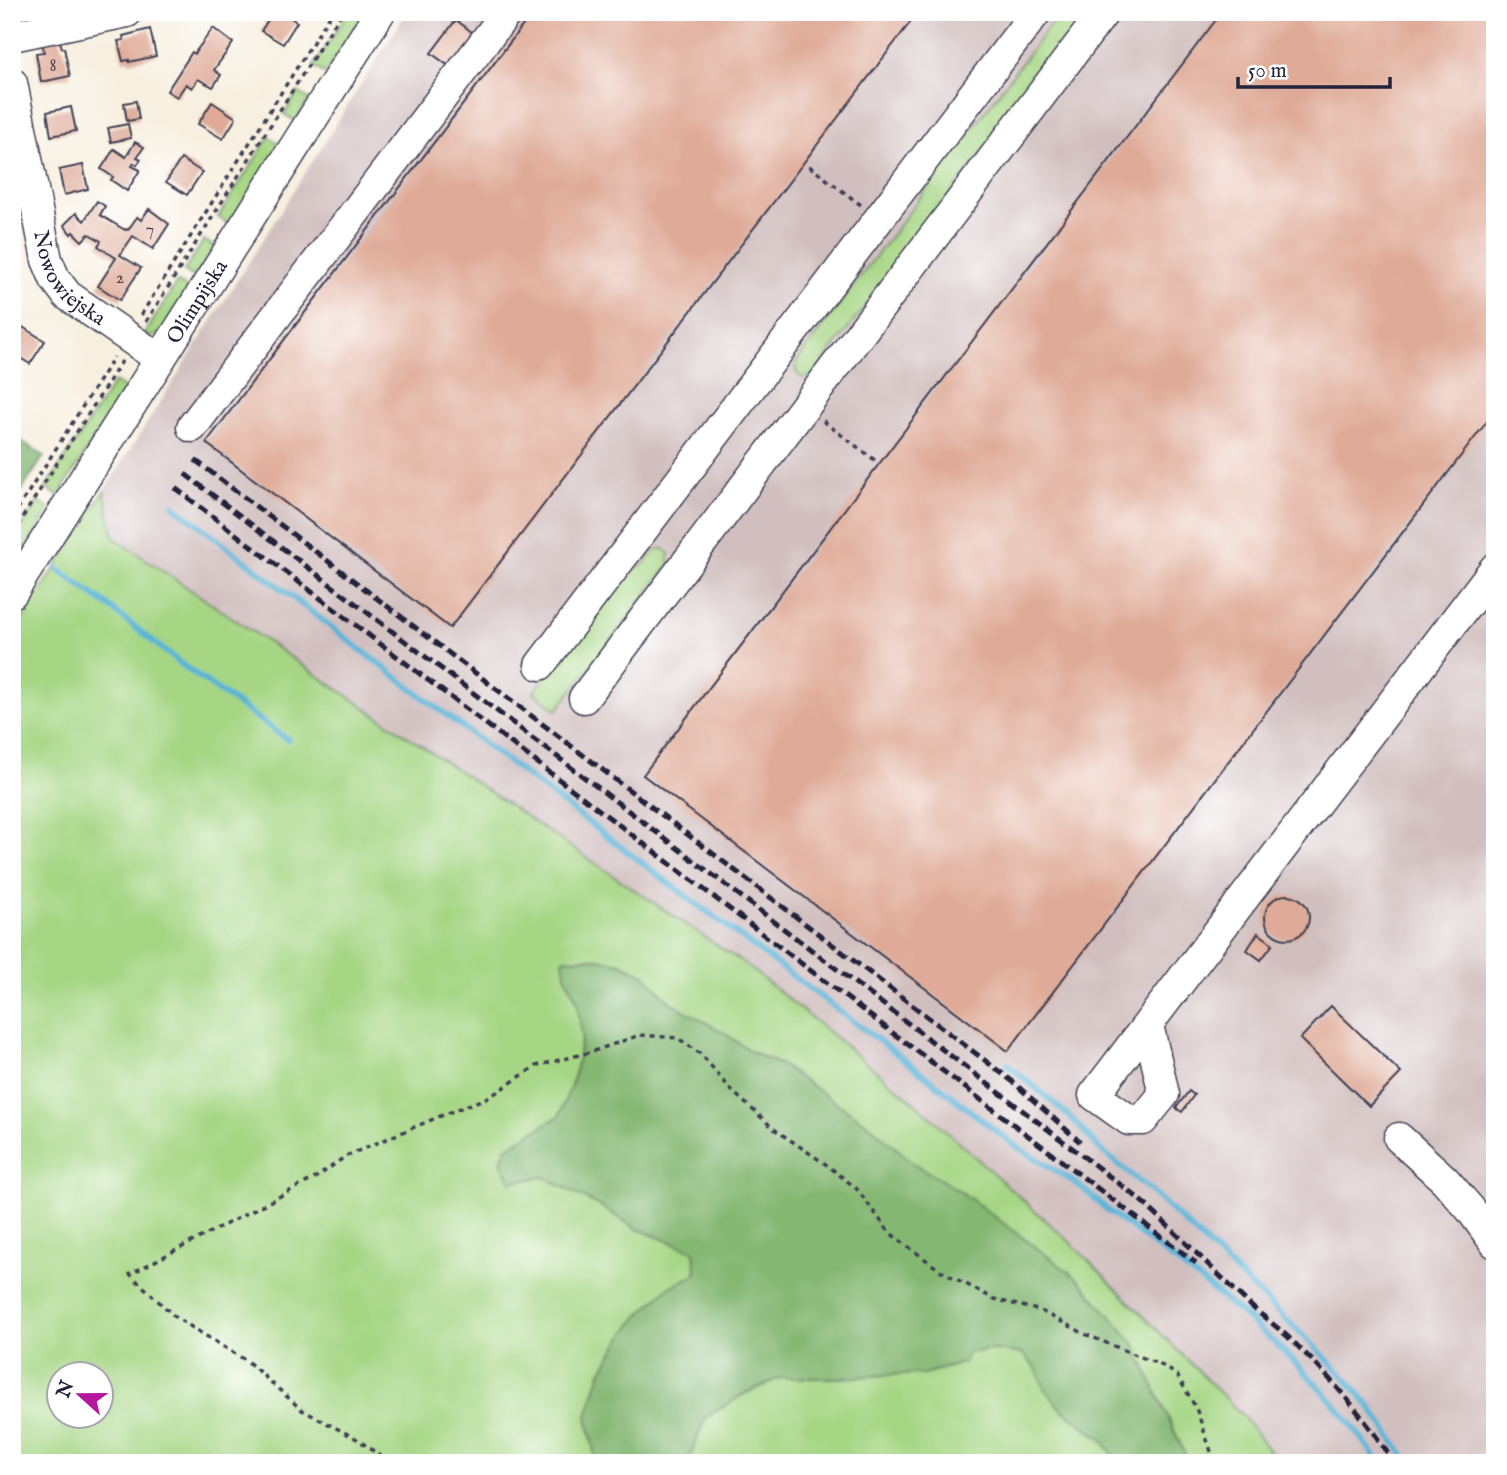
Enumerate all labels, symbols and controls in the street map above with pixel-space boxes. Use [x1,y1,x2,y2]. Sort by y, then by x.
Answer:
scale bar [1238,46,1390,90]
house number: 8 [49,55,57,78]
text: 50 m [1248,58,1287,85]
house number: 7 [146,219,154,242]
street label: Nowowiejska [26,228,111,333]
street label: Olimpijska [161,254,235,350]
house number: 2 [116,267,124,290]
north arrow [46,1360,116,1430]
text: N [51,1377,80,1403]

